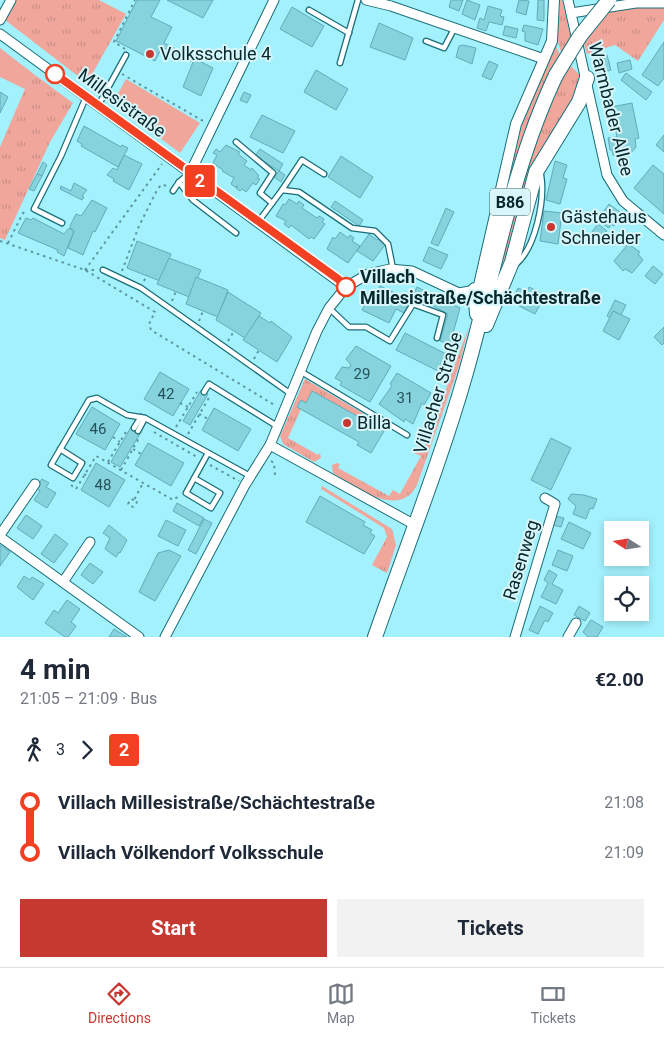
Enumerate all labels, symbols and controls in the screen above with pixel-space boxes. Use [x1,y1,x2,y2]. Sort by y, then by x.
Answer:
street label: Warmbader Allee [585,40,638,178]
place label: Volksschule 4 [160,43,271,64]
marker: Volksschule 4 [144,48,156,60]
unlabelled marker [45,64,65,84]
street label: Millesistraße [74,64,170,141]
line badge: 2 [184,165,216,197]
text: 2 [195,170,205,191]
road number: B86 [490,188,530,216]
place label: Gästehaus Schneider [561,206,647,248]
marker: Gästehaus Schneider [545,221,557,233]
place label: Villach Millesistraße/Schächtestraße [360,266,601,308]
marker: Villach Millesistraße/Schächtestraße [336,277,356,297]
street label: Villacher Straße [409,329,466,456]
house number: 29 [354,365,370,383]
house number: 42 [158,385,174,403]
house number: 31 [397,389,413,407]
place label: Billa [357,412,391,433]
marker: Billa [341,417,353,429]
house number: 46 [90,420,106,438]
house number: 48 [95,476,111,494]
street label: Rasenweg [498,517,543,603]
north arrow [604,521,649,566]
map controls [604,521,649,621]
button: locate [604,576,649,621]
text: 4 min [20,653,90,686]
text: €2.00 [595,668,644,691]
text: 21:05 – 21:09 · Bus [20,689,157,708]
icon: walk [20,736,48,764]
icon: forward [73,736,101,764]
text: 2 [119,739,129,760]
text: 3 [56,740,65,759]
text: Villach Millesistraße/Schächtestraße [58,791,375,814]
text: 21:08 [604,793,644,812]
text: Villach Völkendorf Volksschule [58,841,324,864]
text: 21:09 [604,843,644,862]
button: Start [20,899,327,957]
button: Tickets [337,899,644,957]
tab: Directions [88,980,151,1026]
tab: Map [327,980,355,1026]
tab: Tickets [531,980,576,1026]

